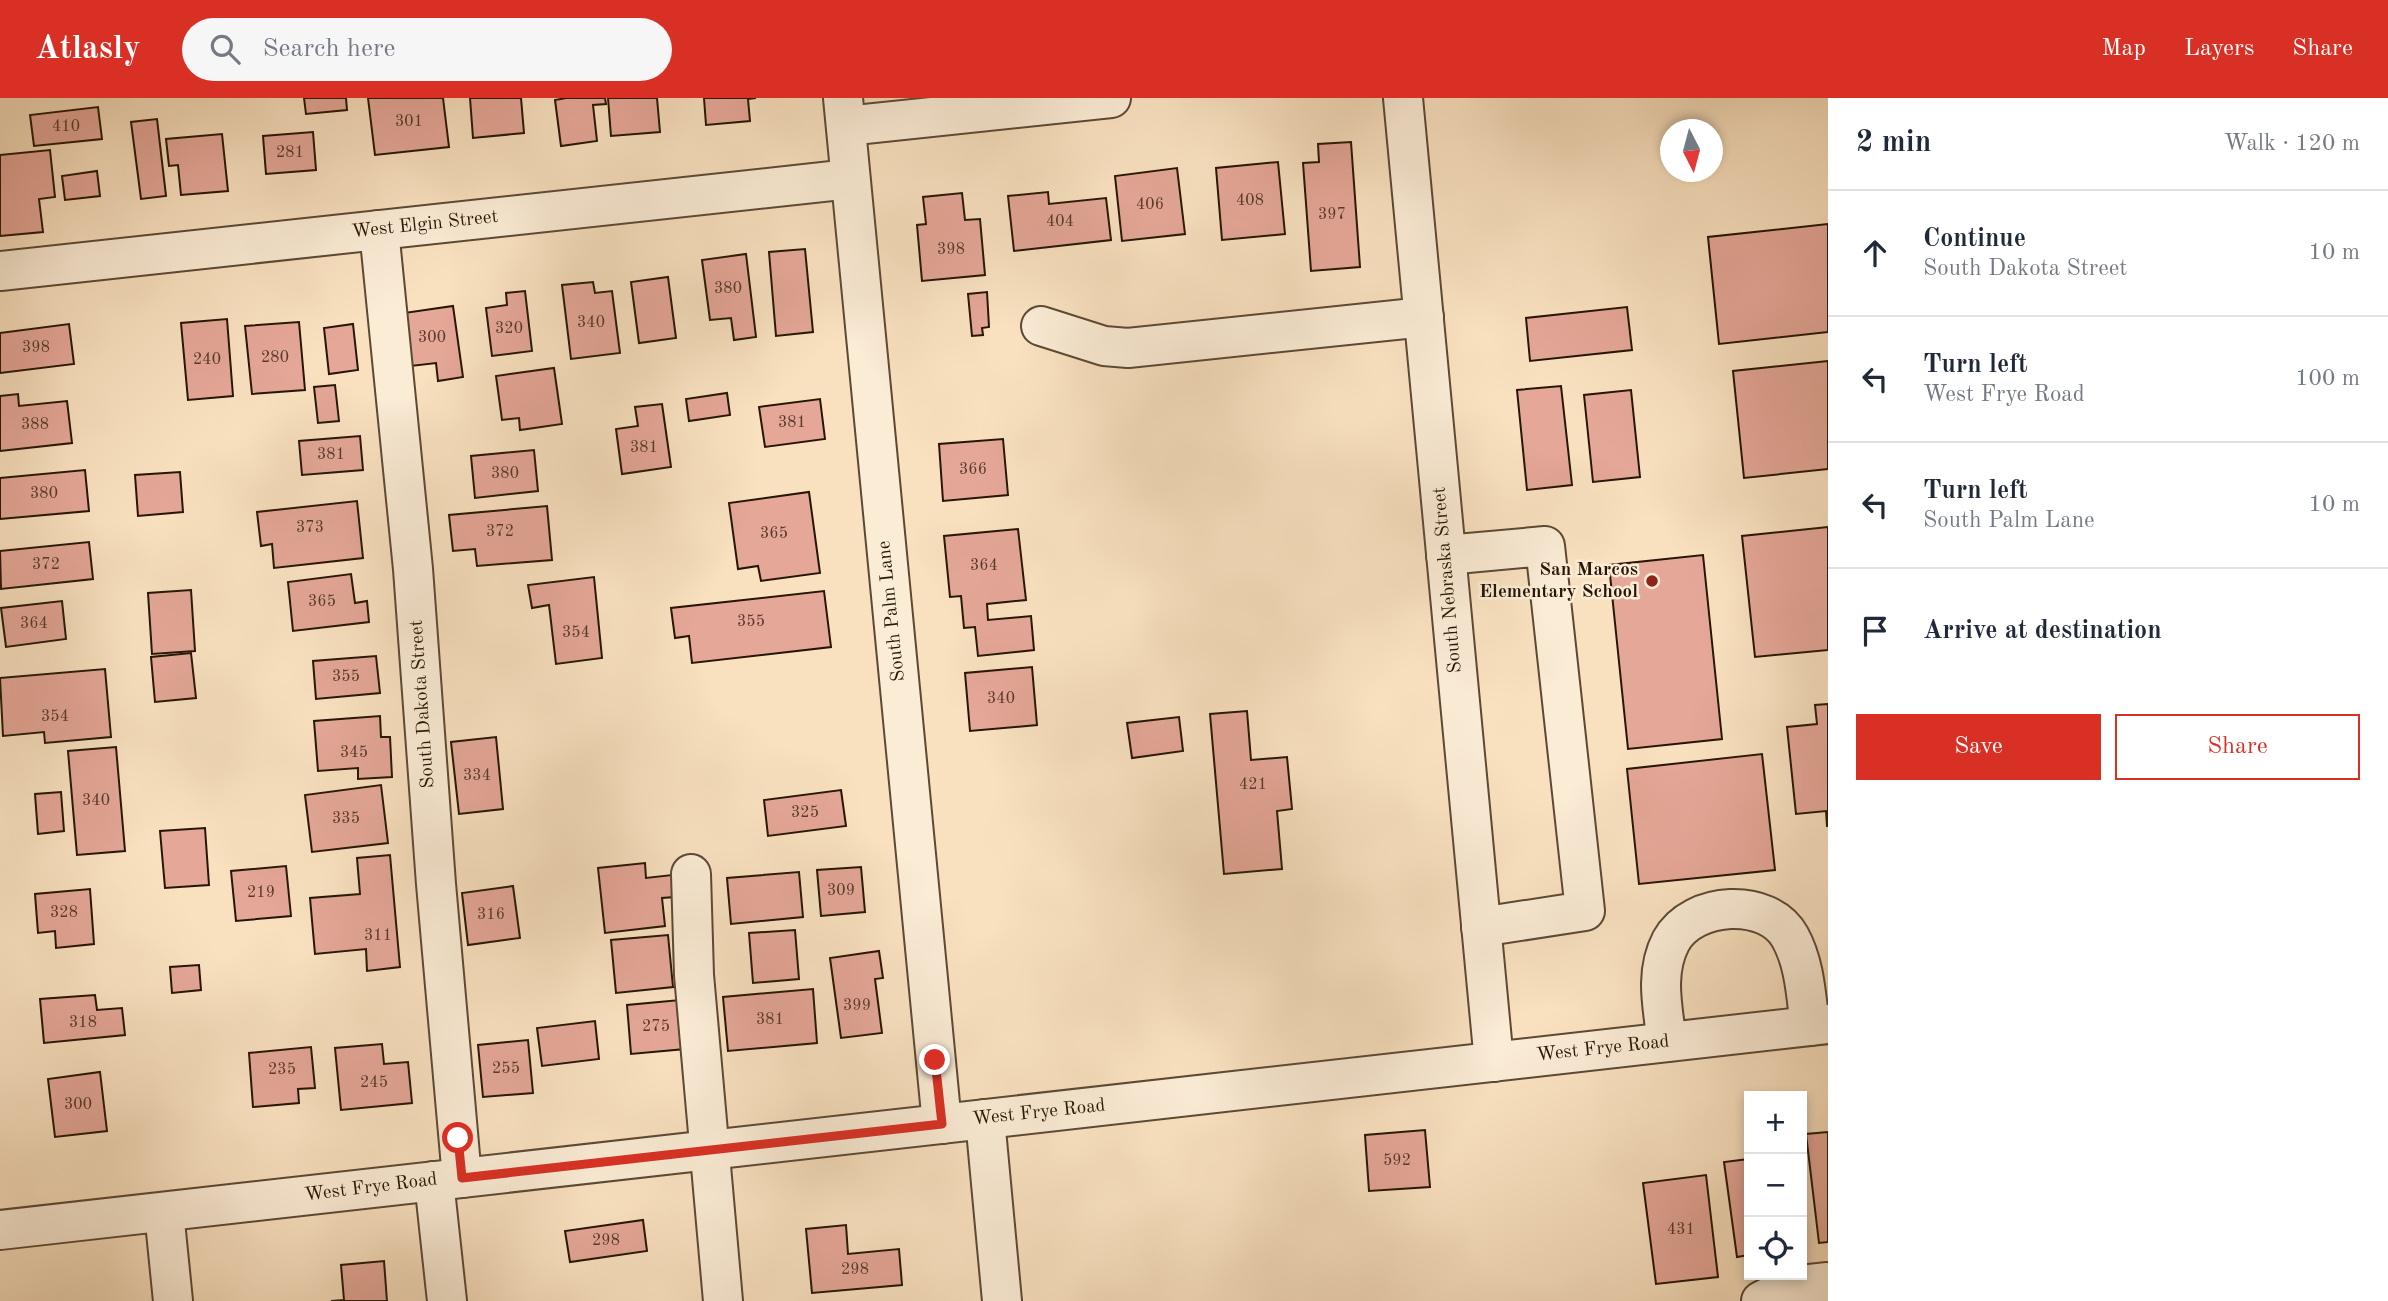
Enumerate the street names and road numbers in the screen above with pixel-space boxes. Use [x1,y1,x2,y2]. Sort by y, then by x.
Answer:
street label: West Elgin Street [351,208,499,242]
street label: South Nebraska Street [1430,486,1466,674]
street label: South Palm Lane [875,540,909,682]
street label: South Dakota Street [408,619,438,789]
street label: West Frye Road [1536,1033,1671,1065]
street label: West Frye Road [972,1097,1107,1129]
street label: West Frye Road [304,1170,439,1206]

